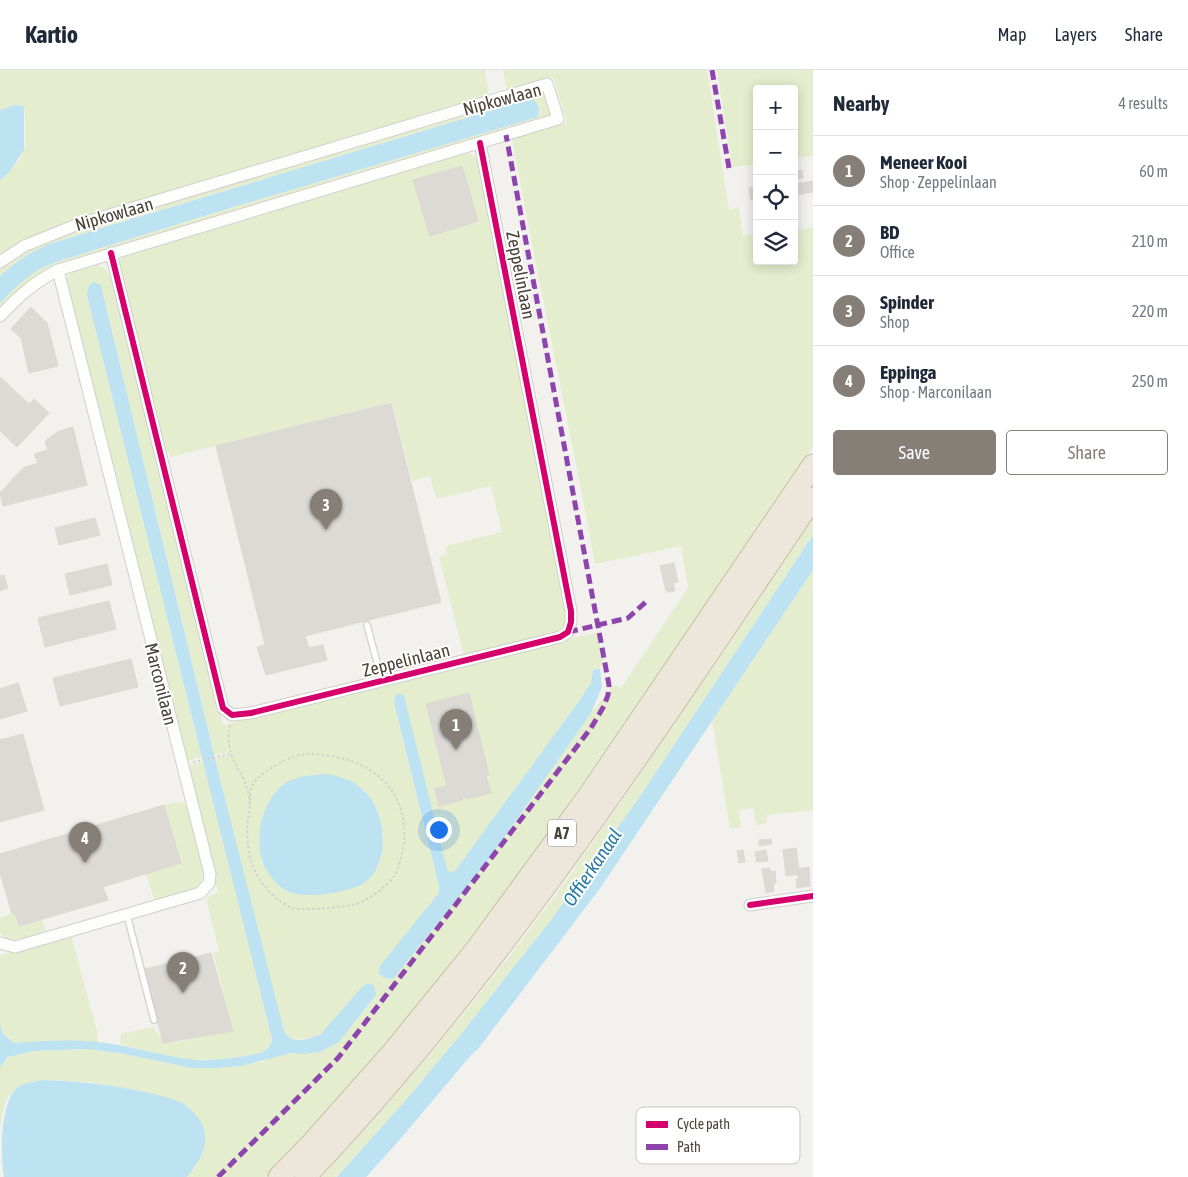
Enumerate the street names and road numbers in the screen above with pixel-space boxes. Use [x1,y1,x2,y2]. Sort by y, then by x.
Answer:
street label: Nipkowlaan [461,78,543,120]
street label: Nipkowlaan [73,193,155,235]
street label: Zeppelinlaan [502,229,540,321]
street label: Zeppelinlaan [360,639,452,681]
street label: Marconilaan [141,641,181,727]
road number: A7 [548,820,576,846]

